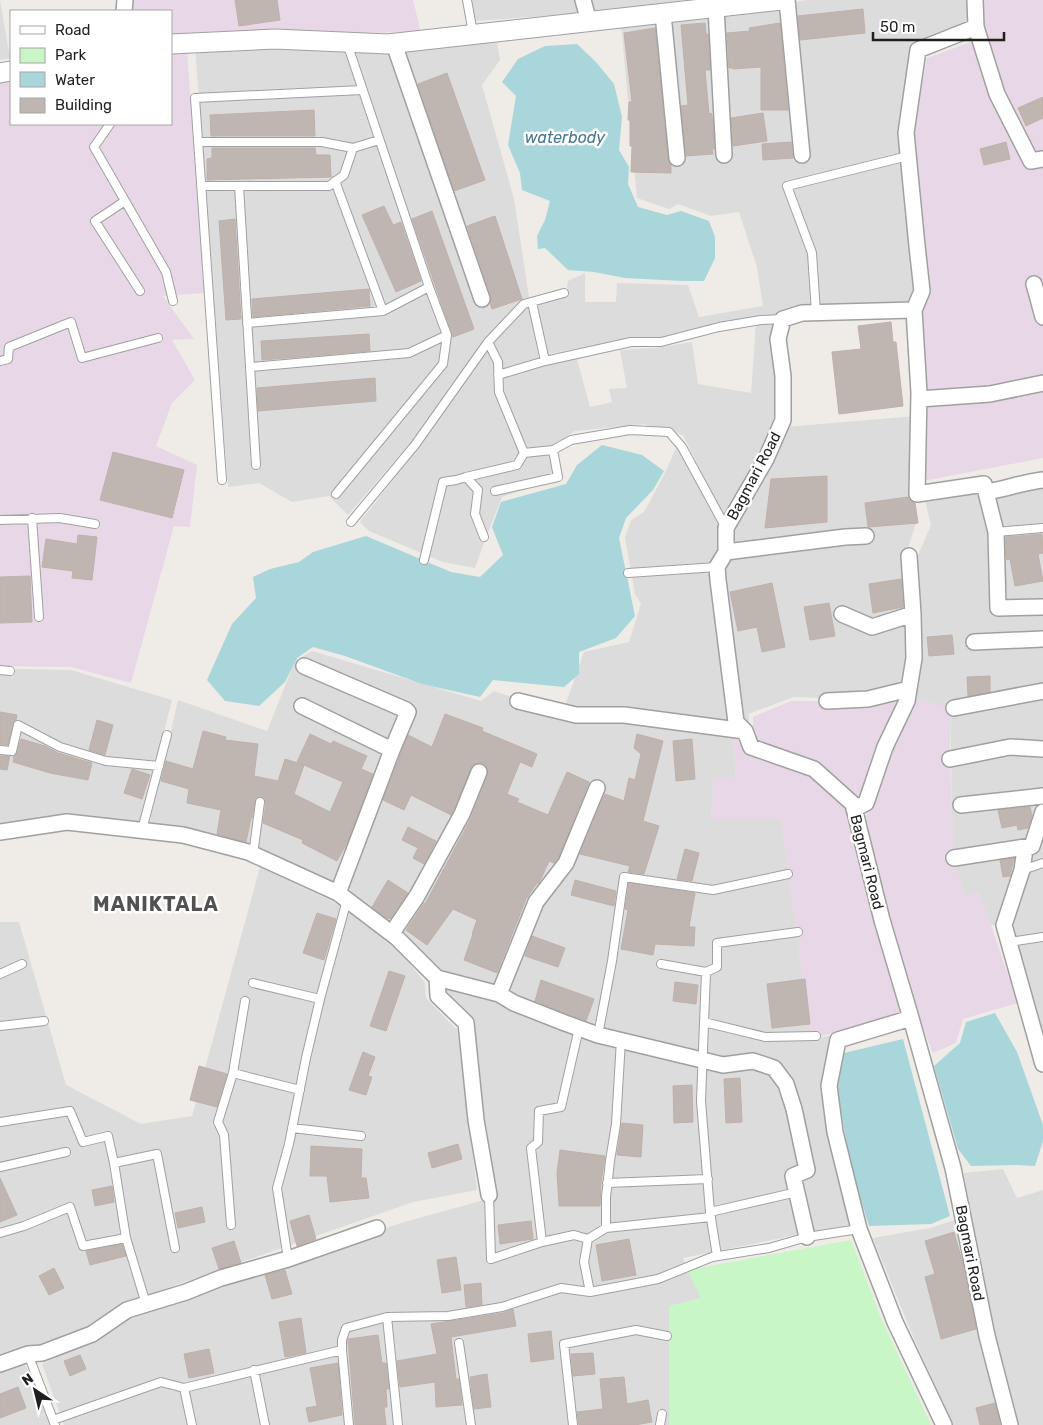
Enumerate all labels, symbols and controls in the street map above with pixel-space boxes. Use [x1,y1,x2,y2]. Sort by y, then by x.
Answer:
legend [10,10,172,125]
scale bar [873,10,1004,42]
text: 50 m [880,18,915,36]
text: Road [55,21,91,39]
text: Park [55,46,86,64]
text: Water [55,71,95,89]
text: Building [55,96,112,114]
water label: waterbody [525,128,606,147]
street label: Bagmari Road [723,429,785,523]
street label: Bagmari Road [846,813,888,911]
district label: MANIKTALA [93,892,219,916]
street label: Bagmari Road [952,1203,988,1303]
north arrow [10,1365,60,1415]
text: N [19,1370,37,1390]

